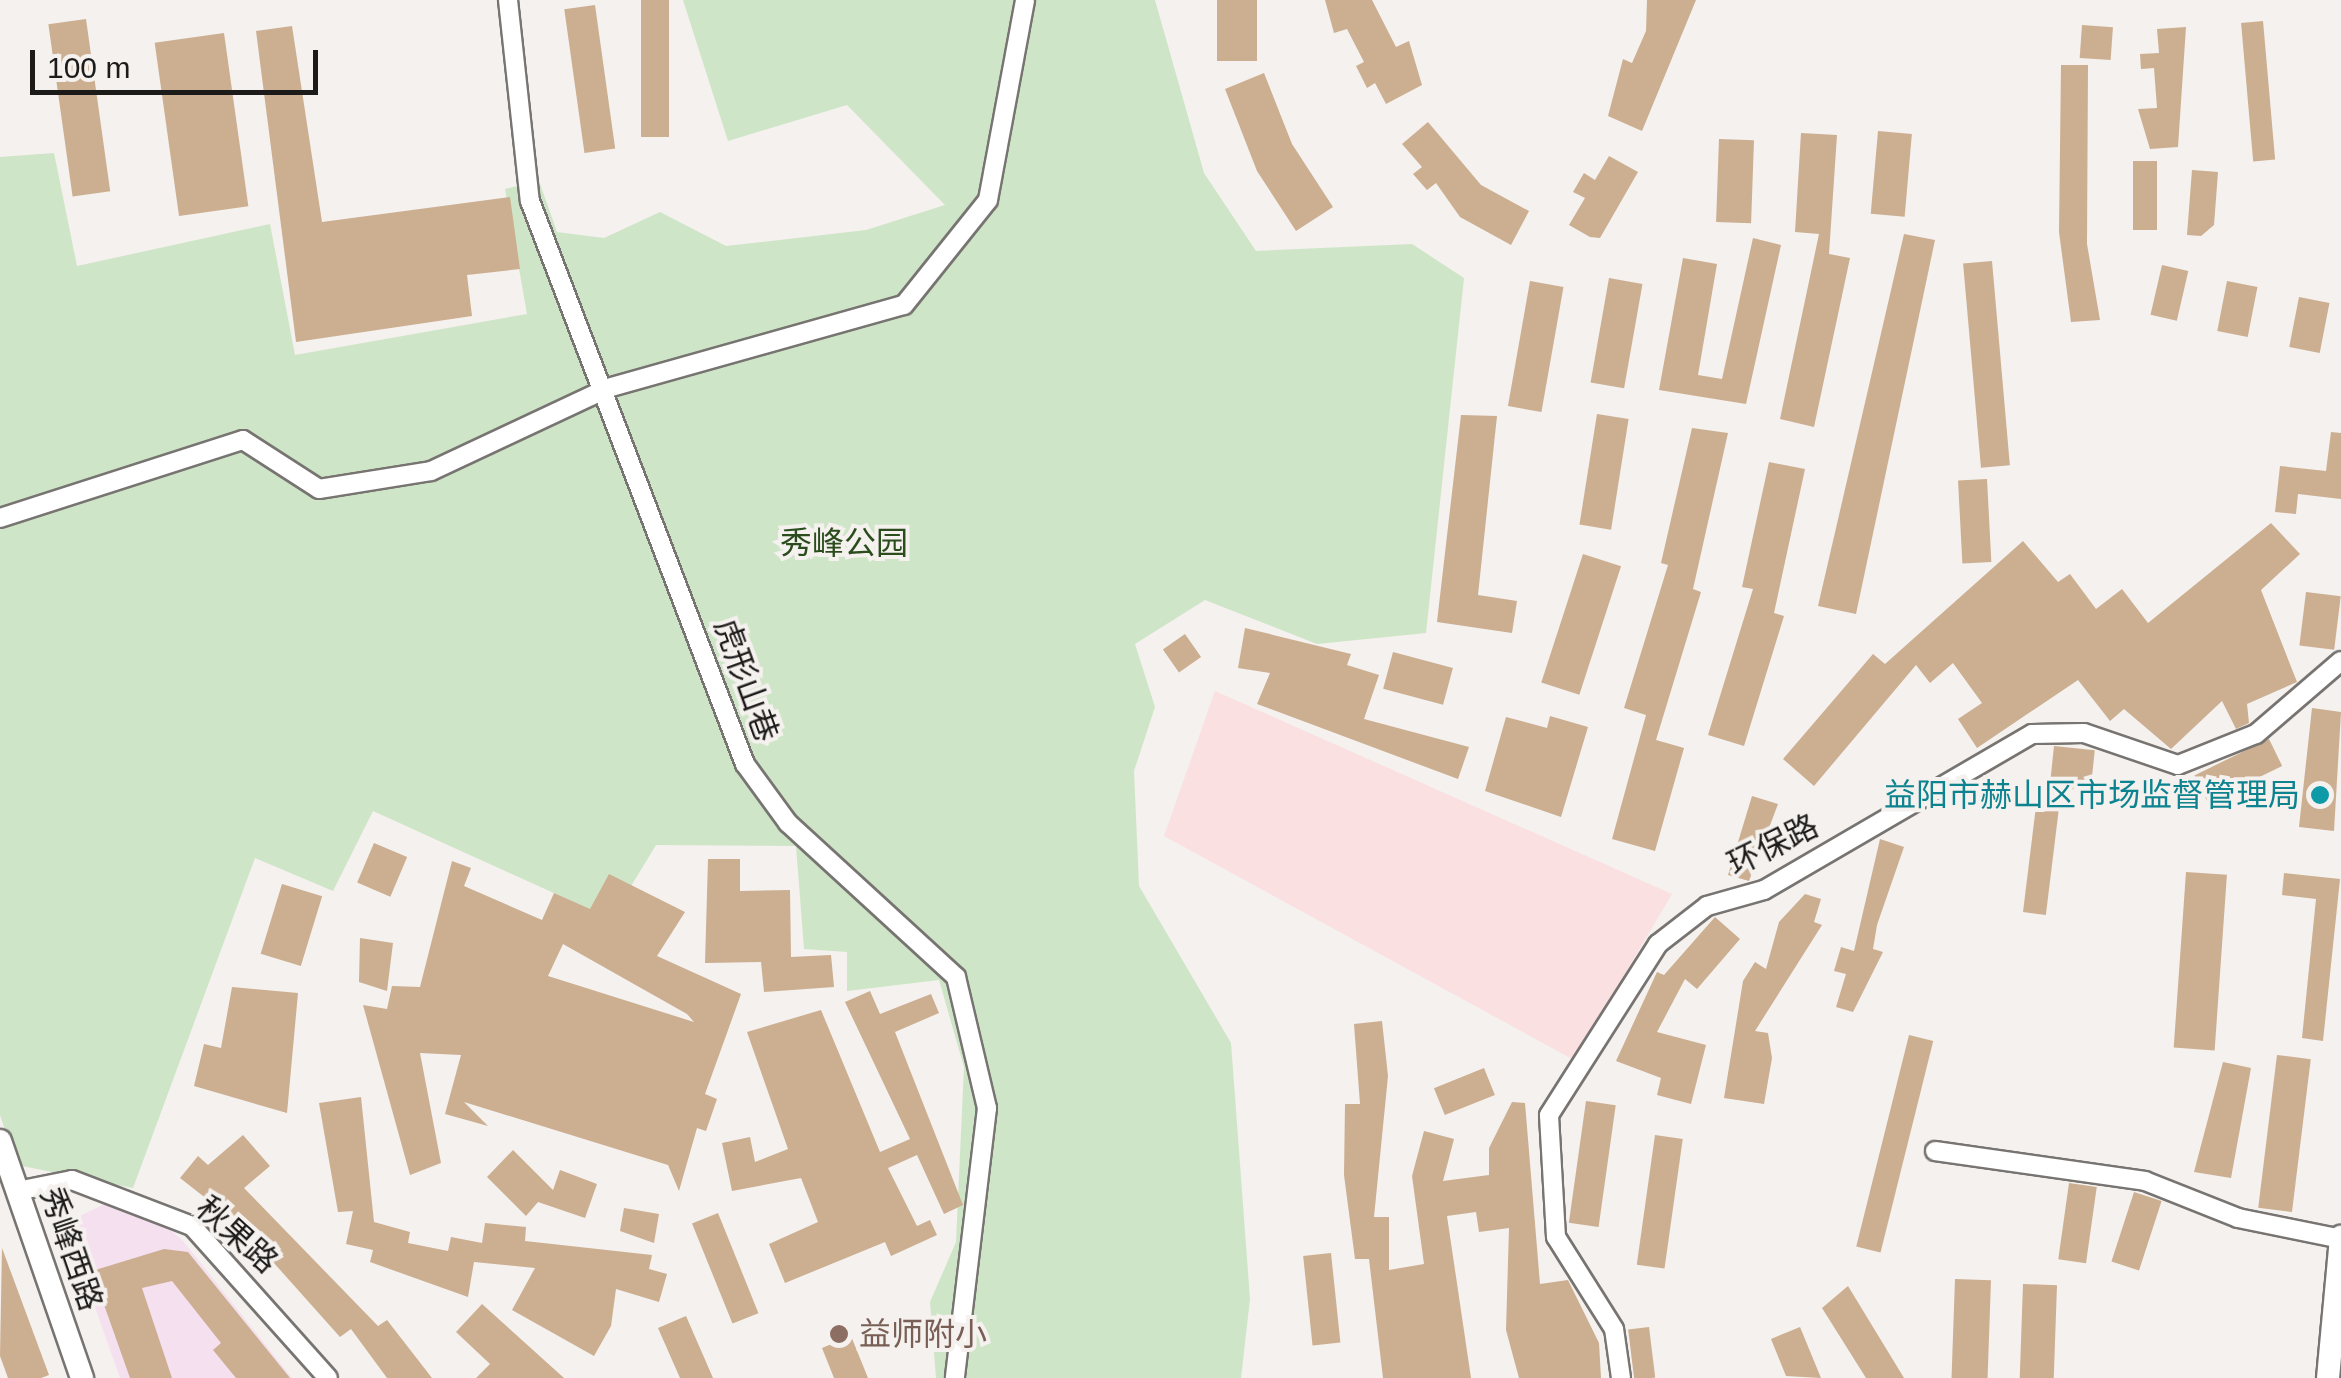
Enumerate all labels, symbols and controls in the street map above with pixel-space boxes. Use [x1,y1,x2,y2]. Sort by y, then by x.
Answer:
scale bar [35,30,322,92]
text: 100 m [47,51,130,84]
park label: 秀峰公园 [780,524,908,562]
street label: 虎形山巷 [706,613,786,747]
place label: 益阳市赫山区市场监督管理局 [1884,776,2300,814]
marker: 益阳市赫山区市场监督管理局 [2309,784,2331,806]
street label: 环保路 [1721,807,1825,883]
street label: 秀峰西路 [32,1182,110,1316]
street label: 秋果路 [188,1189,286,1281]
place label: 益师附小 [859,1315,987,1353]
marker: 益师附小 [828,1323,850,1345]

